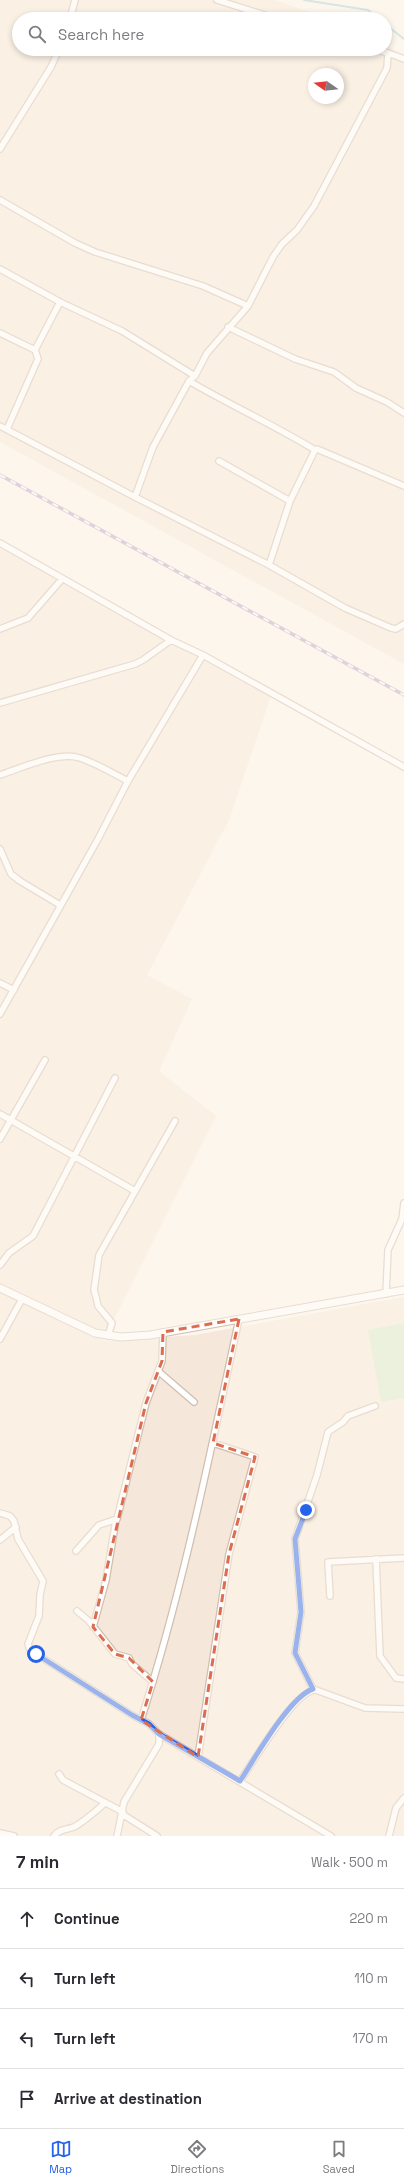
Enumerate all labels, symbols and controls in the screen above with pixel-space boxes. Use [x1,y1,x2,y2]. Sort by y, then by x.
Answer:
search box [12,12,392,56]
icon: search [26,23,48,45]
text: Search here [58,25,144,44]
north arrow [308,68,344,104]
route end [297,1501,315,1519]
route start [27,1645,45,1663]
text: 7 min [16,1851,59,1873]
text: Walk · 500 m [311,1854,388,1871]
icon: ahead [16,1908,38,1930]
text: Continue [54,1909,120,1928]
text: 220 m [349,1910,388,1927]
icon: left [16,1968,38,1990]
text: Turn left [54,1969,116,1988]
text: 110 m [354,1970,388,1987]
icon: left [16,2028,38,2050]
text: Turn left [54,2029,116,2048]
text: 170 m [352,2030,388,2047]
icon: arrive [16,2088,38,2110]
text: Arrive at destination [54,2089,202,2108]
tab: Map [49,2138,72,2176]
tab: Directions [170,2138,224,2176]
tab: Saved [323,2138,355,2176]

